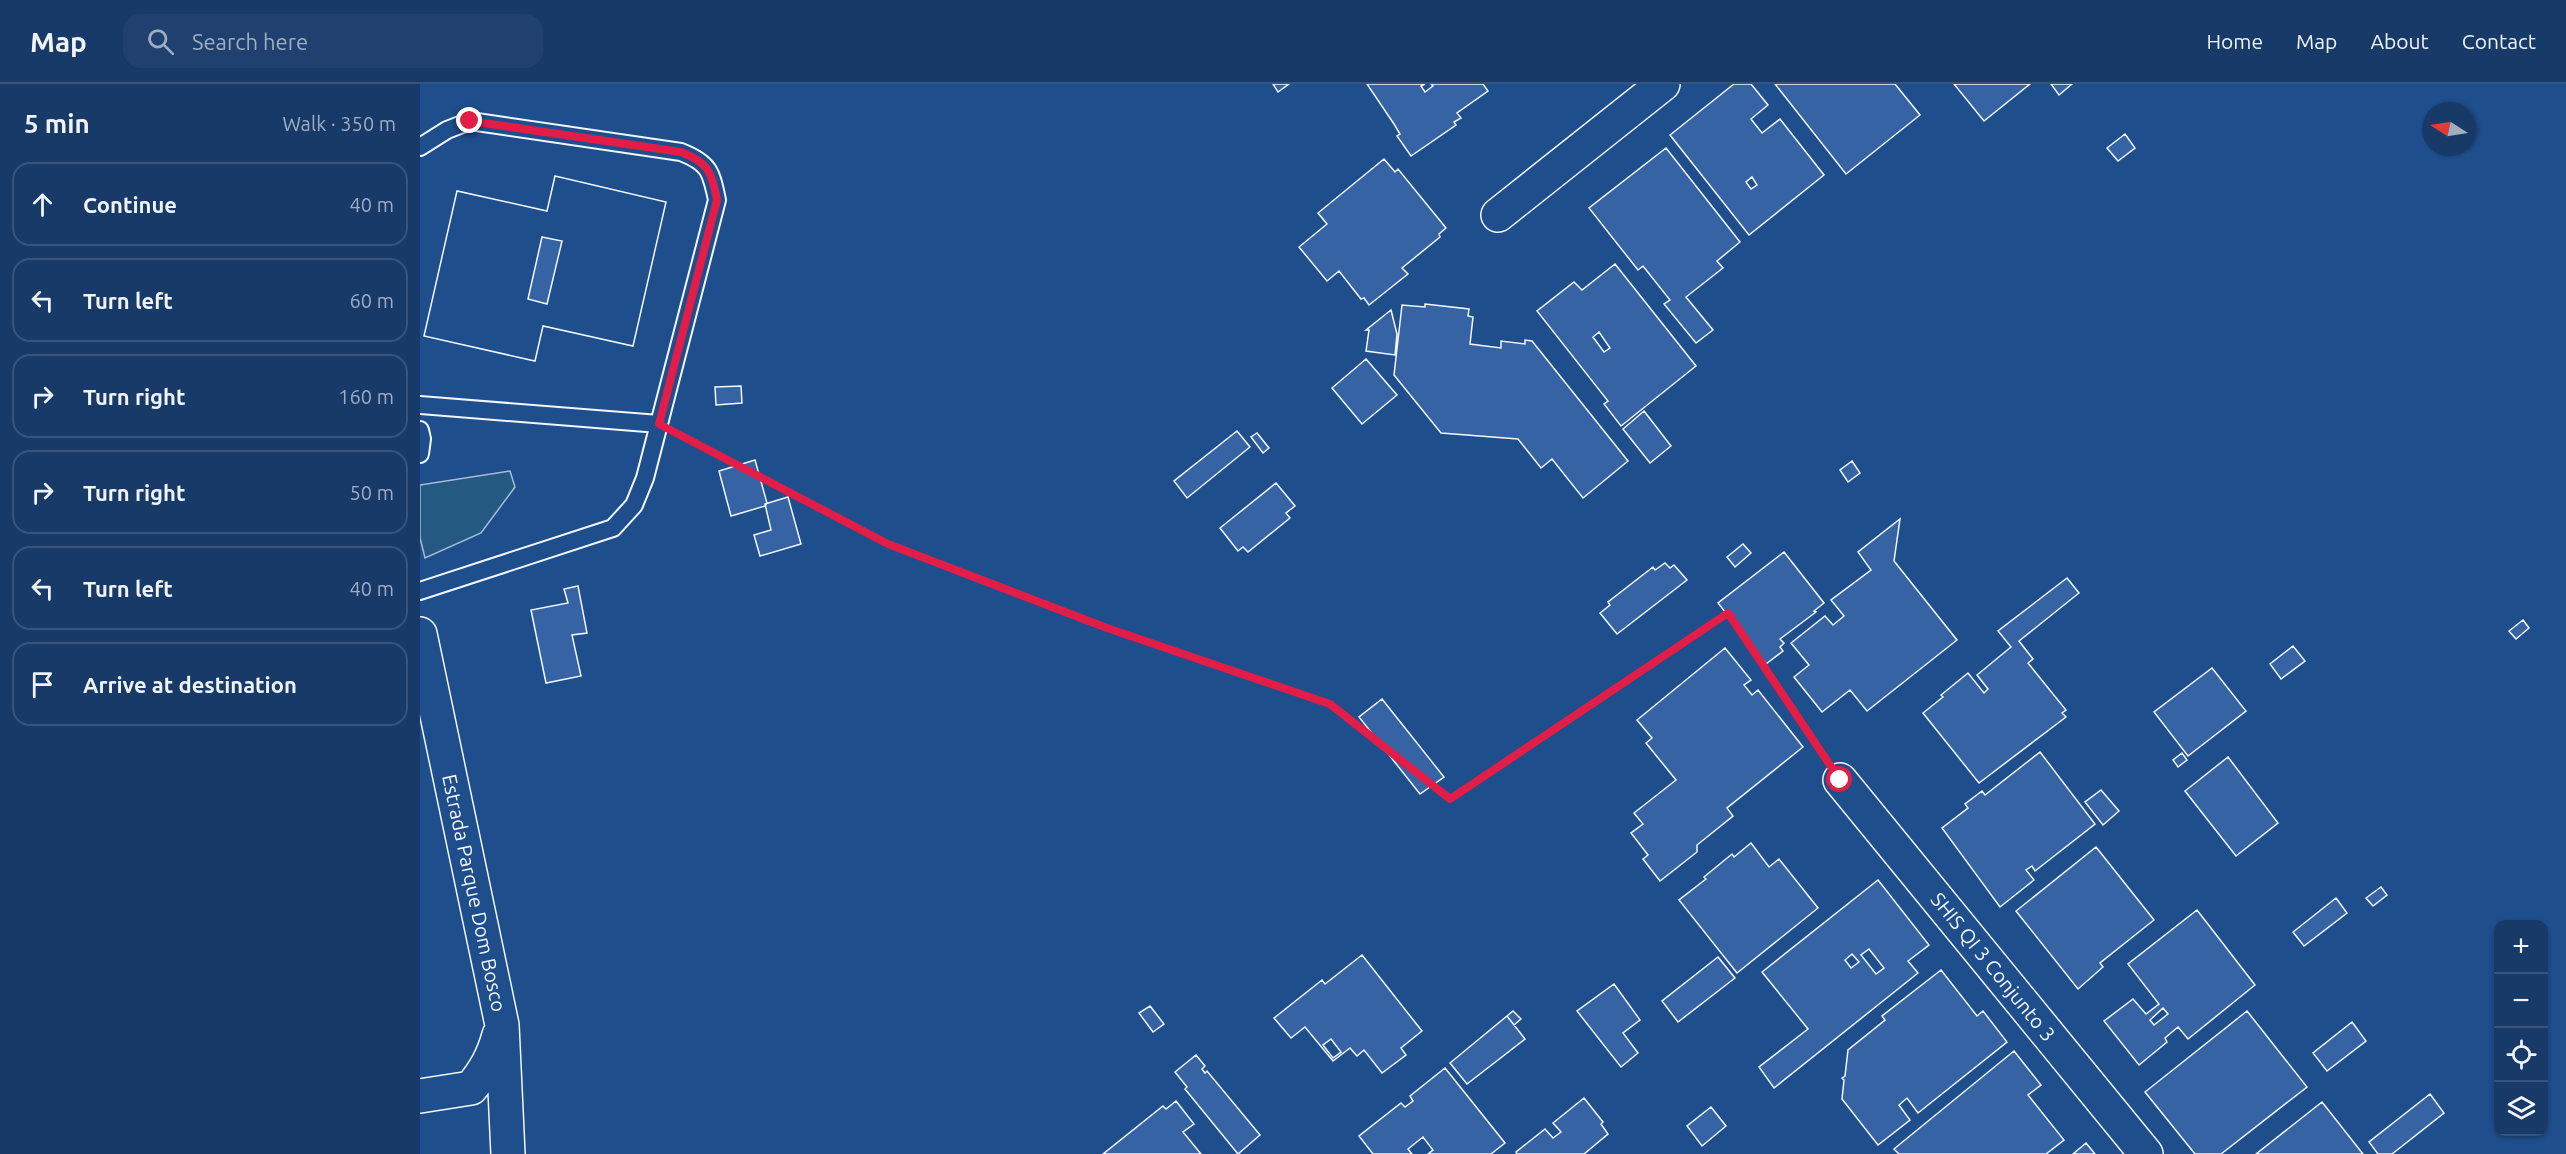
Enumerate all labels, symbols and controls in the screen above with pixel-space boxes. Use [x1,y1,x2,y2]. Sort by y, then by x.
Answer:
search box [123,14,543,68]
icon: search [144,25,177,58]
text: Map [30,26,87,57]
text: Search here [192,29,308,54]
text: Home [2206,29,2263,53]
text: Map [2296,29,2337,53]
text: About [2370,29,2429,53]
text: Contact [2462,29,2536,53]
north arrow [2422,102,2476,156]
route end [456,107,482,133]
text: 5 min [24,109,90,138]
text: Walk · 350 m [283,112,396,135]
icon: ahead [26,188,59,221]
text: Continue [83,192,177,217]
text: 40 m [350,193,394,216]
icon: left [26,284,59,317]
text: Turn left [83,288,173,313]
text: 60 m [350,289,394,312]
icon: right [26,380,59,413]
text: Turn right [83,384,185,409]
text: 160 m [338,385,394,408]
icon: right [26,476,59,509]
text: Turn right [83,480,185,505]
text: 50 m [350,481,394,504]
icon: left [26,572,59,605]
text: Turn left [83,576,173,601]
text: 40 m [350,577,394,600]
icon: arrive [26,668,59,701]
text: Arrive at destination [83,672,297,697]
route start [1826,766,1852,792]
street label: Estrada Parque Dom Bosco [438,772,511,1014]
street label: SHIS QI 3 Conjunto 3 [1927,888,2060,1045]
map controls [2494,920,2548,1136]
button: + [2494,920,2548,974]
button: − [2494,974,2548,1028]
button: locate [2494,1028,2548,1082]
button: layers [2494,1082,2548,1136]

